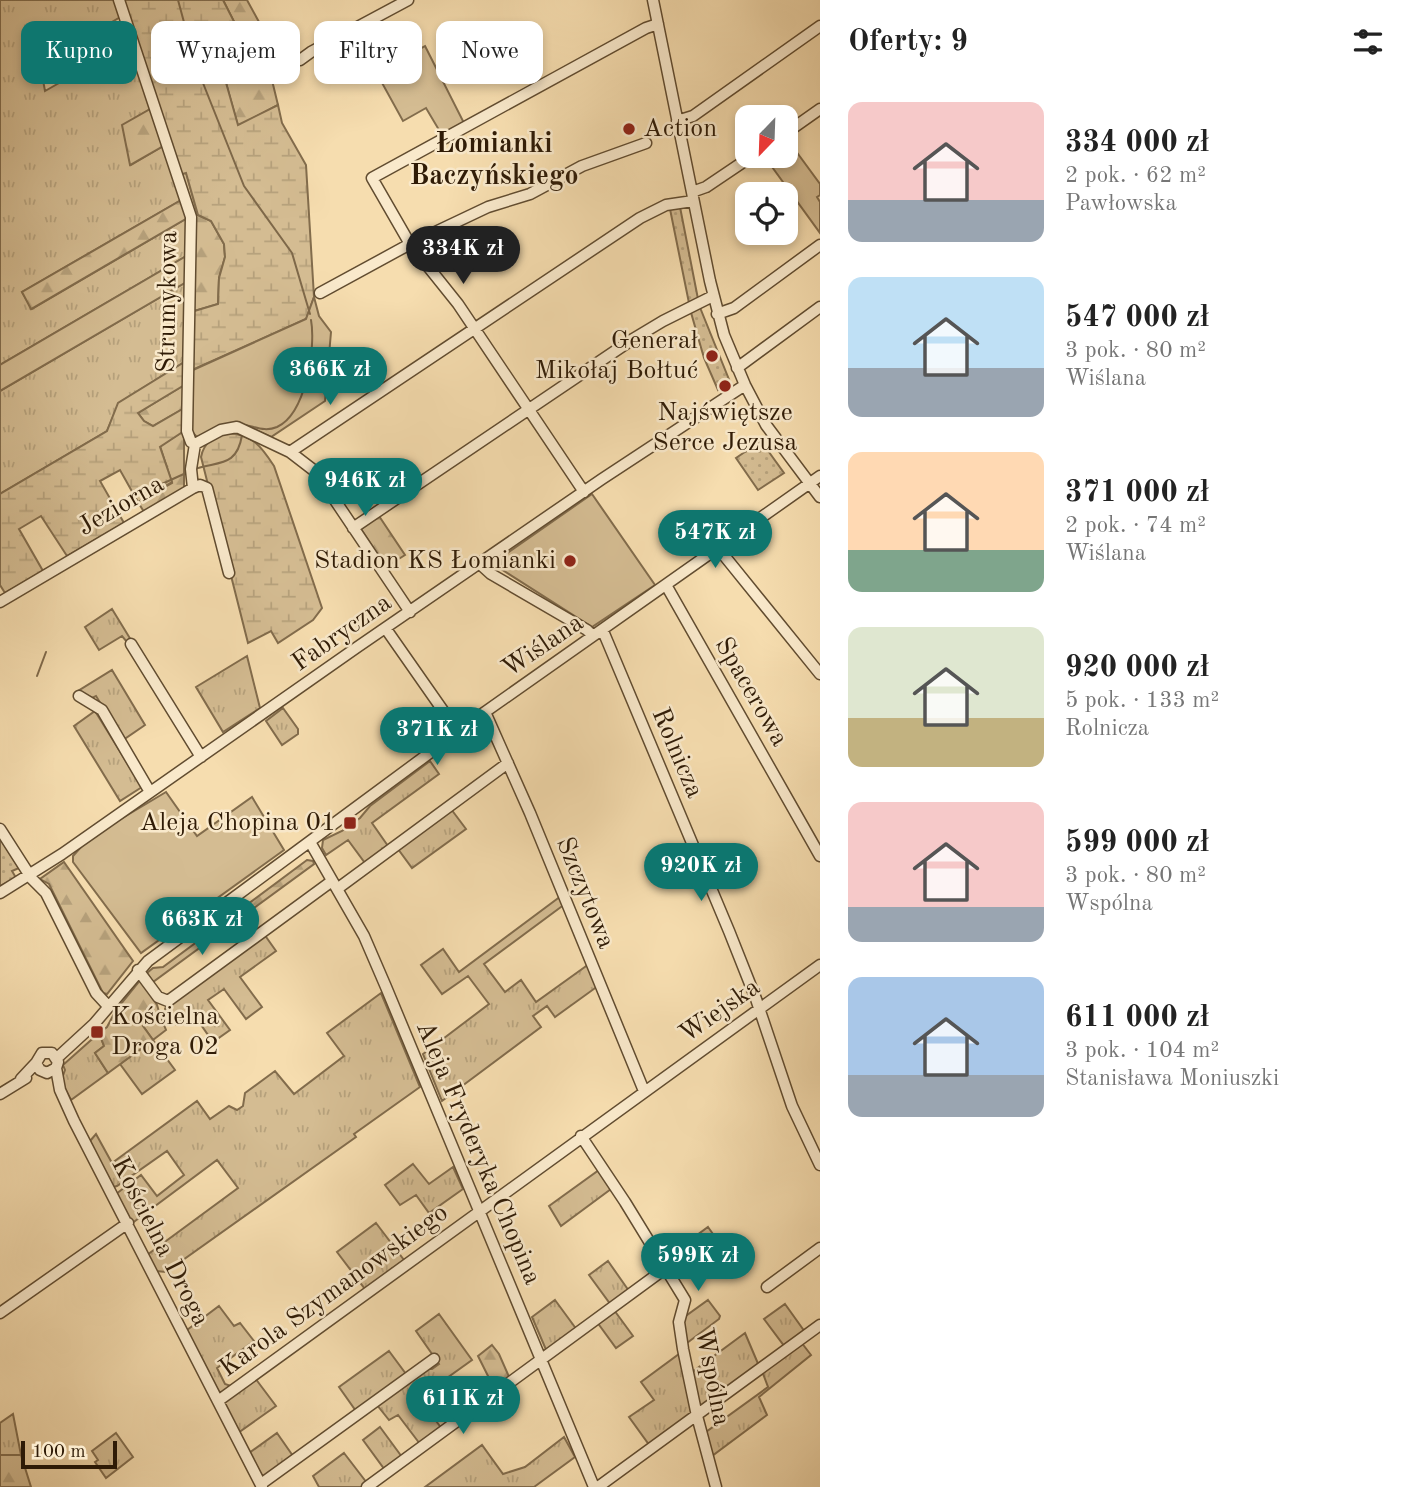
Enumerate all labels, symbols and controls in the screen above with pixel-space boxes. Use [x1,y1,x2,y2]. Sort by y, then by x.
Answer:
chip: Kupno [21,21,137,84]
chip: Wynajem [151,21,300,84]
chip: Filtry [314,21,422,84]
chip: Nowe [436,21,543,84]
icon: filters [1349,23,1387,61]
text: Oferty: 9 [848,27,968,57]
north arrow [735,105,798,168]
map controls [735,105,798,245]
place label: Action [643,116,717,142]
marker: Action [621,121,637,137]
text: 334 000 zł [1065,128,1209,158]
icon: home [904,130,988,214]
district label: Łomianki Baczyńskiego [409,131,579,191]
text: 2 pok. · 62 m² [1065,164,1206,187]
button: locate [735,182,798,245]
text: Pawłowska [1065,192,1177,215]
pin: 334K zł [398,226,528,286]
street label: Strumykowa [154,230,182,373]
text: 334K zł [422,237,504,260]
text: 547 000 zł [1065,303,1209,333]
icon: home [904,305,988,389]
place label: Generał Mikołaj Bołtuć [535,328,698,384]
text: 3 pok. · 80 m² [1065,339,1206,362]
pin: 366K zł [265,348,395,407]
marker: Generał Mikołaj Bołtuć [704,348,720,364]
text: 366K zł [289,358,371,381]
text: Wiślana [1065,367,1146,390]
marker: Najświętsze Serce Jezusa [717,378,733,394]
place label: Najświętsze Serce Jezusa [653,400,798,456]
pin: 946K zł [300,458,430,518]
text: 946K zł [324,469,406,492]
street label: Jeziorna [73,471,169,541]
text: 371 000 zł [1065,478,1209,508]
icon: home [904,480,988,564]
pin: 547K zł [650,510,780,570]
text: 2 pok. · 74 m² [1065,514,1206,537]
text: 547K zł [674,521,756,544]
text: Wiślana [1065,542,1146,565]
place label: Stadion KS Łomianki [314,548,556,574]
marker: Stadion KS Łomianki [562,553,578,569]
street label: Fabryczna [287,589,397,677]
street label: Wiślana [498,610,588,682]
street label: Spacerowa [709,633,793,751]
text: 920 000 zł [1065,653,1209,683]
icon: home [904,655,988,739]
text: 5 pok. · 133 m² [1065,689,1219,712]
street label: Rolnicza [646,704,708,802]
pin: 371K zł [372,708,502,767]
text: Rolnicza [1065,717,1149,740]
text: 371K zł [396,718,478,741]
place label: Aleja Chopina 01 [139,810,336,836]
marker: Aleja Chopina 01 [342,815,358,831]
text: 599 000 zł [1065,828,1209,858]
icon: home [904,830,988,914]
street label: Szczytowa [551,833,619,953]
pin: 920K zł [636,844,766,903]
text: 920K zł [660,854,742,877]
text: 3 pok. · 80 m² [1065,864,1206,887]
text: Wspólna [1065,892,1153,915]
pin: 663K zł [137,898,267,957]
text: 663K zł [161,908,243,931]
street label: Wiejska [675,974,765,1048]
text: 611 000 zł [1065,1003,1209,1033]
place label: Kościelna Droga 02 [111,1004,219,1060]
icon: home [904,1005,988,1089]
street label: Aleja Fryderyka Chopina [411,1017,545,1289]
marker: Kościelna Droga 02 [89,1024,105,1040]
text: 3 pok. · 104 m² [1065,1039,1219,1062]
text: Stanisława Moniuszki [1065,1067,1279,1090]
street label: Kościelna Droga [106,1153,214,1331]
street label: Karola Szymanowskiego [215,1200,453,1382]
pin: 599K zł [633,1234,763,1293]
text: 599K zł [657,1244,739,1267]
street label: Wspólna [690,1326,734,1428]
pin: 611K zł [398,1376,528,1436]
text: 611K zł [422,1387,504,1410]
scale bar [21,1438,117,1470]
text: 100 m [32,1443,85,1462]

